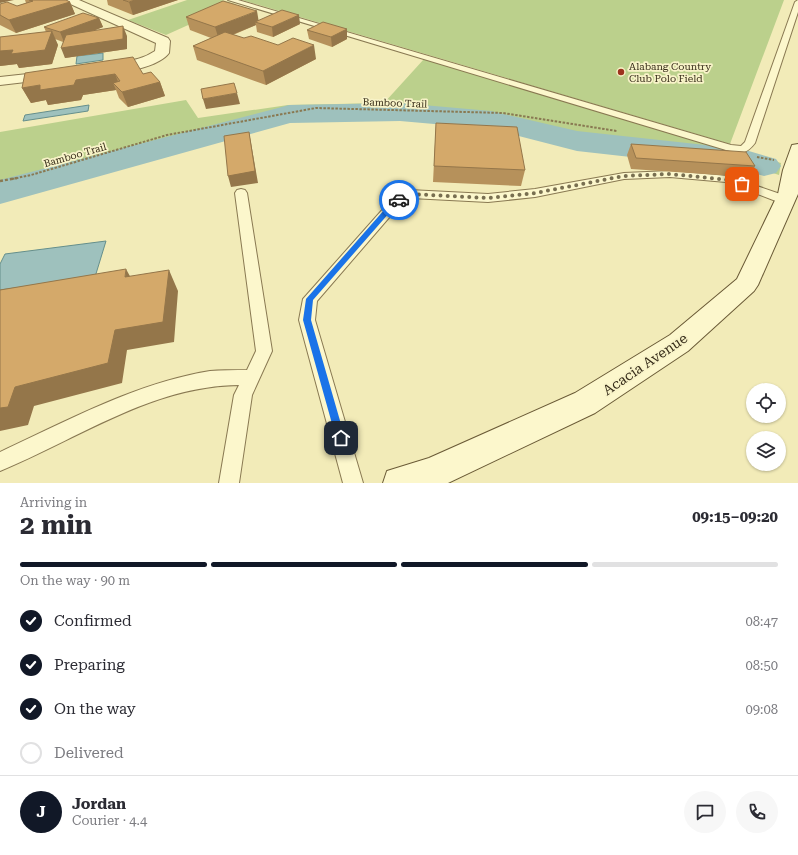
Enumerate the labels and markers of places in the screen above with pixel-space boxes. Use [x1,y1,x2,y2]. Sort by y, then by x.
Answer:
place label: Alabang Country Club Polo Field [629,61,711,84]
marker: Alabang Country Club Polo Field [616,67,626,77]
pin [725,167,759,201]
pin [324,421,358,455]

